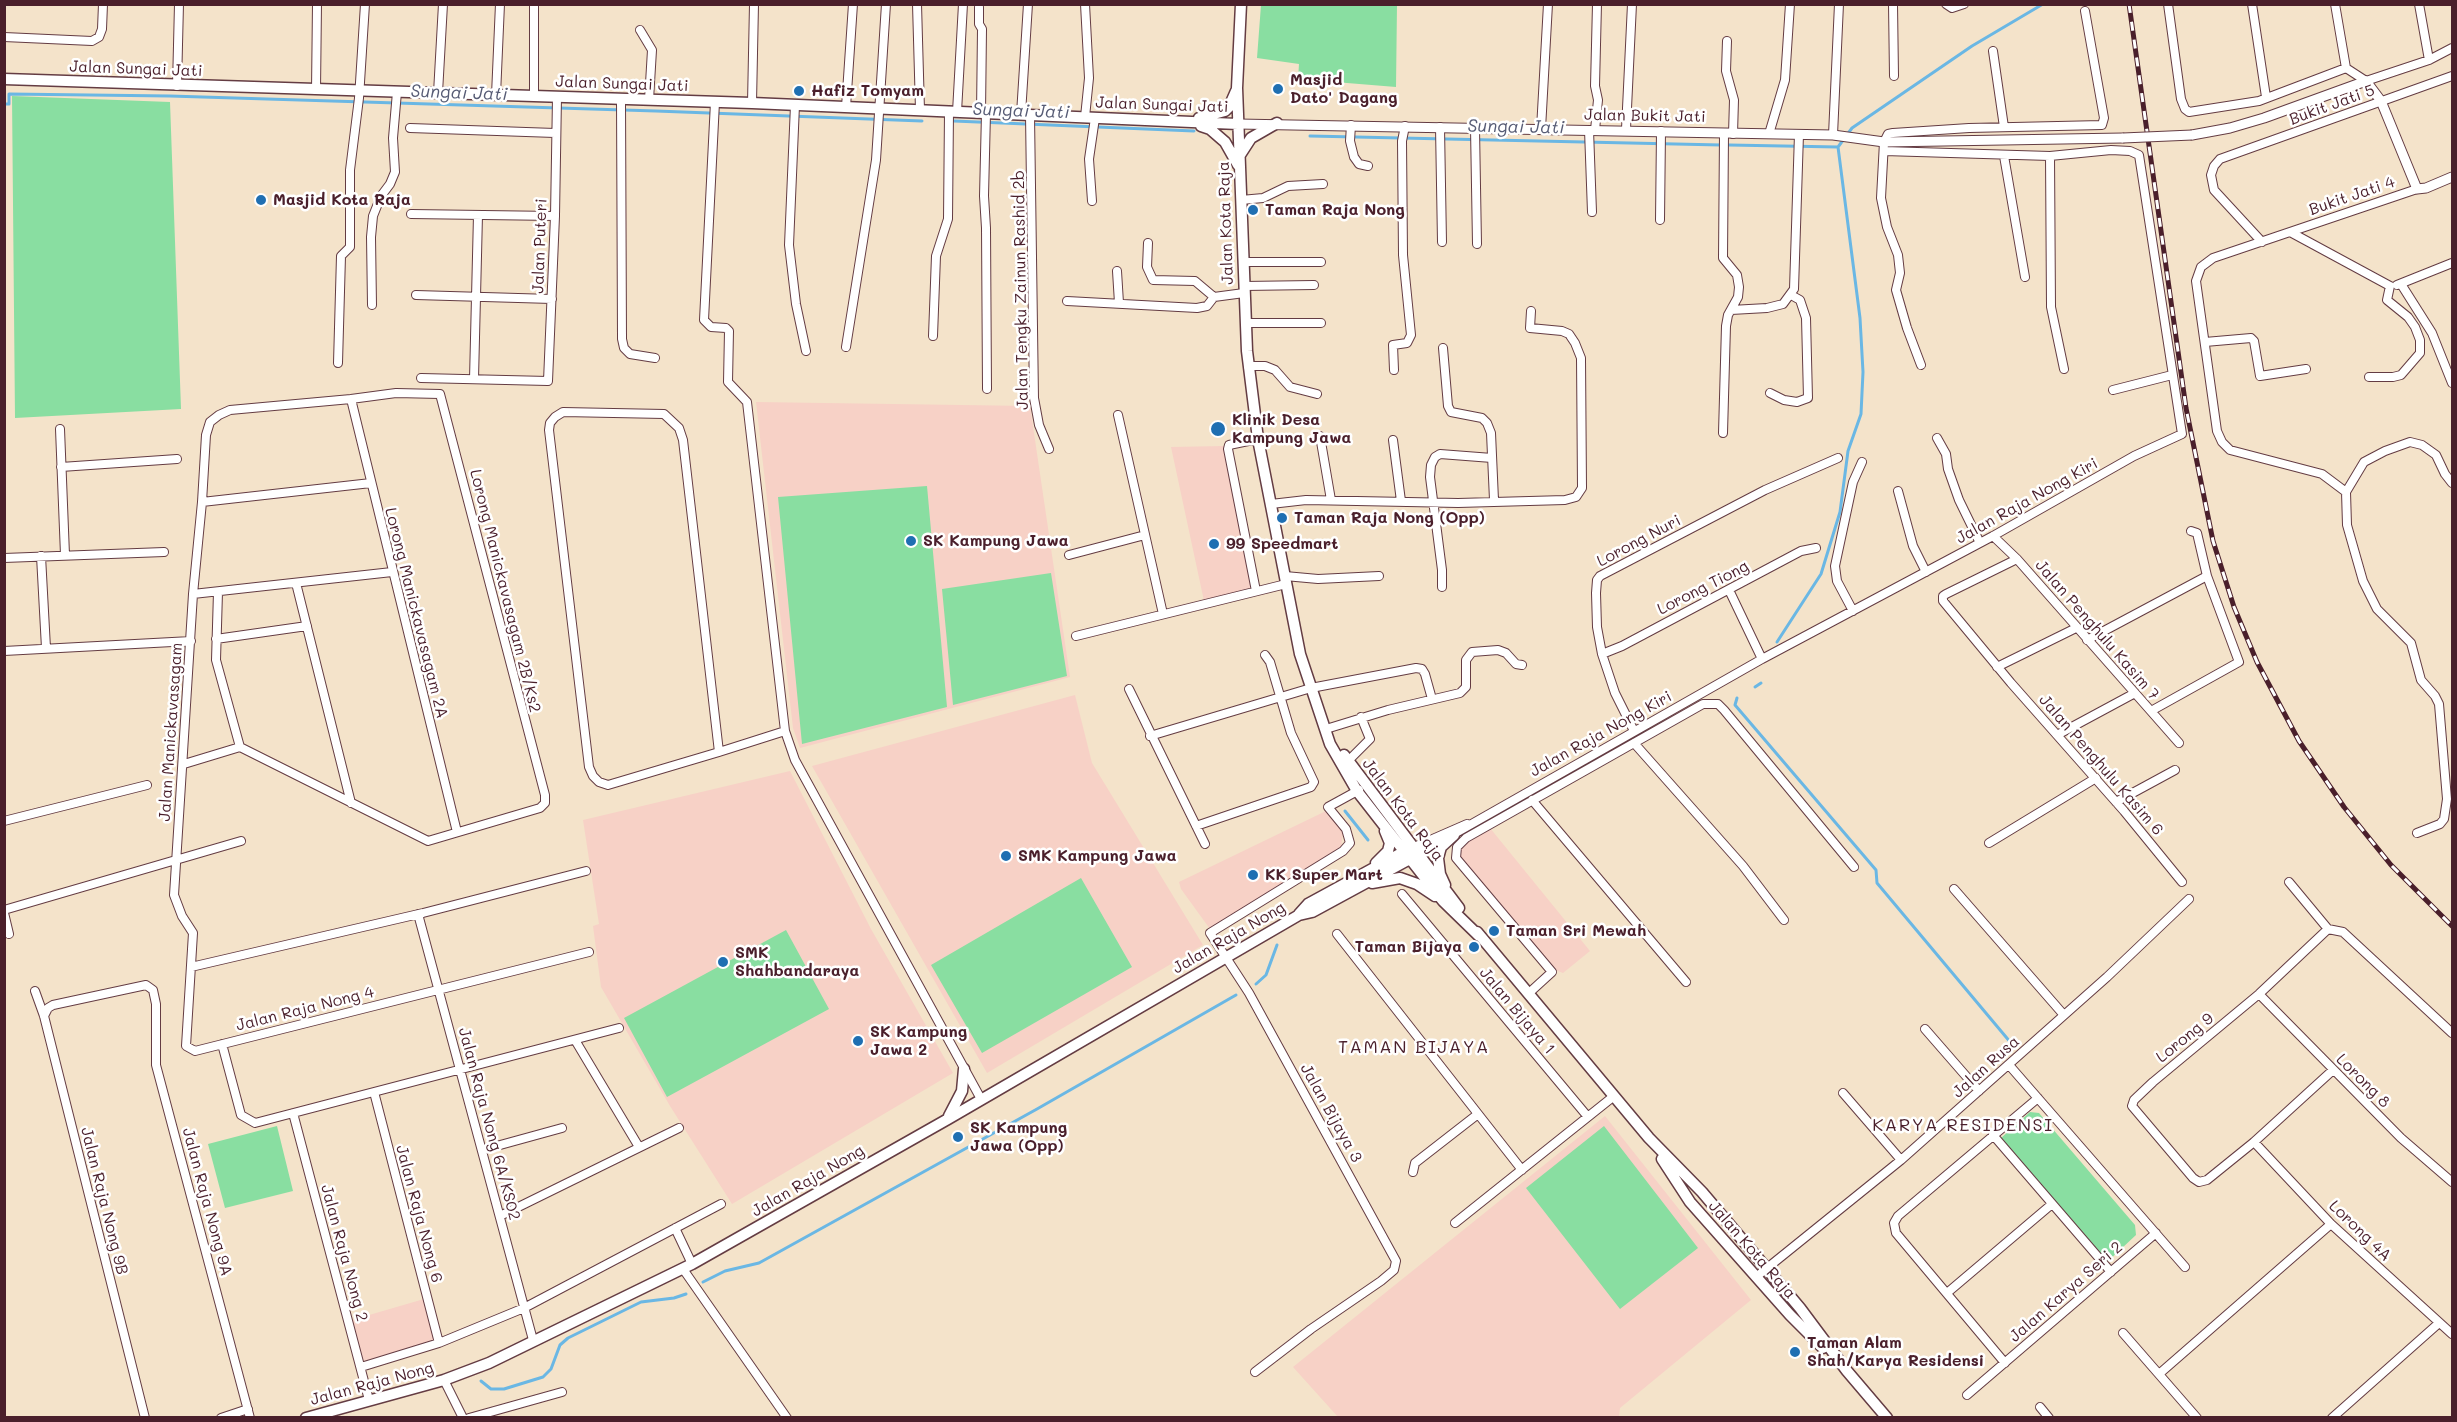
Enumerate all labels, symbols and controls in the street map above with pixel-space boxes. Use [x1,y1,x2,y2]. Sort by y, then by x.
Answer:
street label: Jalan Sungai Jati [69,57,203,81]
place label: Masjid Dato' Dagang [1290,70,1398,108]
street label: Jalan Sungai Jati [555,72,689,96]
water label: Sungai Jati [410,81,508,105]
place label: Hafiz Tomyam [811,81,924,101]
street label: Bukit Jati 5 [2287,81,2377,129]
marker: Masjid Dato' Dagang [1271,82,1285,96]
marker: Hafiz Tomyam [792,84,806,98]
street label: Jalan Sungai Jati [1095,93,1229,117]
water label: Sungai Jati [972,99,1070,123]
street label: Jalan Bukit Jati [1584,105,1706,127]
water label: Sungai Jati [1467,115,1565,139]
street label: Jalan Kota Raja [1214,161,1238,285]
street label: Jalan Tengku Zainun Rashid 2b [1009,170,1033,410]
street label: Bukit Jati 4 [2307,172,2397,220]
place label: Masjid Kota Raja [273,190,411,210]
marker: Masjid Kota Raja [254,193,268,207]
street label: Jalan Puteri [529,198,551,294]
place label: Taman Raja Nong [1265,200,1405,220]
marker: Taman Raja Nong [1246,203,1260,217]
place label: Klinik Desa Kampung Jawa [1232,410,1351,448]
marker: Klinik Desa Kampung Jawa [1209,420,1227,438]
street label: Jalan Raja Nong Kiri [1953,454,2101,548]
street label: Lorong Manickavasagam 2B/Ks2 [465,467,545,715]
street label: Lorong Manickavasagam 2A [381,506,451,720]
place label: Taman Raja Nong (Opp) [1294,508,1485,528]
marker: Taman Raja Nong (Opp) [1275,511,1289,525]
street label: Lorong Nuri [1594,511,1684,571]
place label: SK Kampung Jawa [923,531,1069,551]
marker: SK Kampung Jawa [904,534,918,548]
place label: 99 Speedmart [1226,534,1338,554]
marker: 99 Speedmart [1207,537,1221,551]
street label: Jalan Penghulu Kasim 7 [2031,556,2163,704]
street label: Lorong Tiong [1654,557,1752,619]
street label: Jalan Manickavasagam [155,642,187,822]
street label: Jalan Raja Nong Kiri [1527,687,1675,781]
street label: Jalan Penghulu Kasim 6 [2035,691,2167,839]
street label: Jalan Kota Raja [1358,755,1448,865]
place label: SMK Kampung Jawa [1018,846,1177,866]
marker: SMK Kampung Jawa [999,849,1013,863]
place label: KK Super Mart [1265,865,1383,885]
marker: KK Super Mart [1246,868,1260,882]
street label: Jalan Raja Nong [1169,898,1289,978]
place label: Taman Sri Mewah [1506,921,1646,941]
marker: Taman Sri Mewah [1487,924,1501,938]
place label: Taman Bijaya [1355,937,1462,957]
marker: Taman Bijaya [1467,940,1481,954]
place label: SMK Shahbandaraya [735,943,859,981]
marker: SMK Shahbandaraya [716,955,730,969]
street label: Jalan Bijaya 1 [1475,964,1559,1058]
street label: Jalan Raja Nong 4 [234,983,376,1035]
street label: Lorong 9 [2152,1009,2218,1067]
place label: SK Kampung Jawa 2 [870,1022,967,1060]
street label: Jalan Raja Nong 6A/KS02 [454,1026,524,1222]
street label: Jalan Rusa [1949,1032,2023,1102]
marker: SK Kampung Jawa 2 [851,1034,865,1048]
district label: TAMAN BIJAYA [1338,1036,1490,1058]
street label: Lorong 8 [2332,1050,2394,1112]
street label: Jalan Bijaya 3 [1296,1060,1366,1166]
district label: KARYA RESIDENSI [1872,1114,2054,1136]
place label: SK Kampung Jawa (Opp) [970,1118,1067,1156]
street label: Jalan Raja Nong 9B [76,1125,132,1277]
street label: Jalan Raja Nong 9A [178,1126,236,1278]
marker: SK Kampung Jawa (Opp) [951,1130,965,1144]
street label: Jalan Raja Nong [748,1141,868,1221]
street label: Jalan Raja Nong 6 [391,1143,447,1285]
street label: Jalan Raja Nong 2 [316,1182,372,1324]
street label: Jalan Kota Raja [1704,1197,1800,1303]
street label: Lorong 4A [2325,1197,2395,1265]
street label: Jalan Karya Seri 2 [2005,1238,2127,1346]
place label: Taman Alam Shah/Karya Residensi [1807,1333,1984,1371]
marker: Taman Alam Shah/Karya Residensi [1788,1345,1802,1359]
street label: Jalan Raja Nong [308,1358,436,1410]

